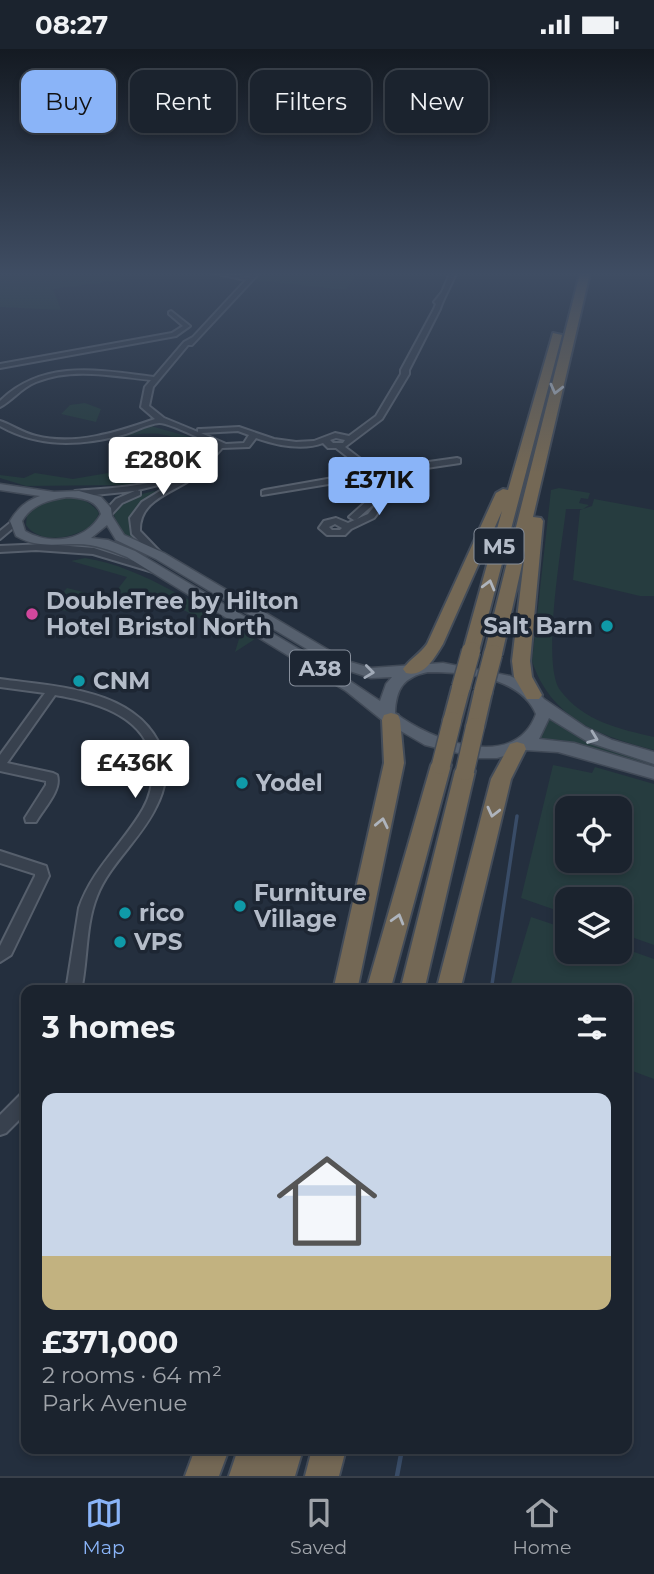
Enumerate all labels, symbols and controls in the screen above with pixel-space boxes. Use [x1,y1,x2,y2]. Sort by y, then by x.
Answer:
text: 08:27 [35,9,108,41]
chip: Buy [21,70,116,133]
chip: Rent [130,70,236,133]
chip: Filters [250,70,371,133]
chip: New [385,70,488,133]
one-way arrow [550,383,564,395]
pin: £280K [114,437,212,497]
text: £280K [125,446,201,474]
pin: £371K [330,457,428,517]
text: £371K [344,466,414,494]
road number: M5 [475,529,524,563]
one-way arrow [481,579,495,591]
place label: DoubleTree by Hilton Hotel Bristol North [46,587,299,641]
marker: DoubleTree by Hilton Hotel Bristol North [24,606,40,622]
place label: Salt Barn [483,612,593,640]
marker: Salt Barn [599,618,615,634]
road number: A38 [290,651,350,685]
one-way arrow [363,664,375,679]
place label: CNM [93,667,150,695]
marker: CNM [71,673,87,689]
one-way arrow [586,730,598,744]
pin: £436K [86,741,184,800]
text: £436K [97,749,173,777]
place label: Yodel [255,769,323,797]
marker: Yodel [234,775,250,791]
map controls [555,796,632,964]
button: locate [555,796,632,873]
one-way arrow [487,806,501,818]
one-way arrow [373,817,388,829]
place label: Furniture Village [253,879,367,933]
button: layers [555,887,632,964]
marker: Furniture Village [232,898,248,914]
place label: rico [139,899,184,927]
marker: rico [117,905,133,921]
one-way arrow [390,913,404,925]
place label: VPS [133,928,183,956]
marker: VPS [112,934,128,950]
icon: filters [573,1008,611,1046]
text: 3 homes [42,1009,175,1046]
icon: home [264,1138,390,1264]
text: £371,000 [42,1324,178,1361]
text: 2 rooms · 64 m² [42,1361,222,1389]
text: Park Avenue [42,1389,187,1417]
tab: Map [83,1494,125,1559]
tab: Saved [290,1494,347,1559]
tab: Home [512,1494,571,1559]

